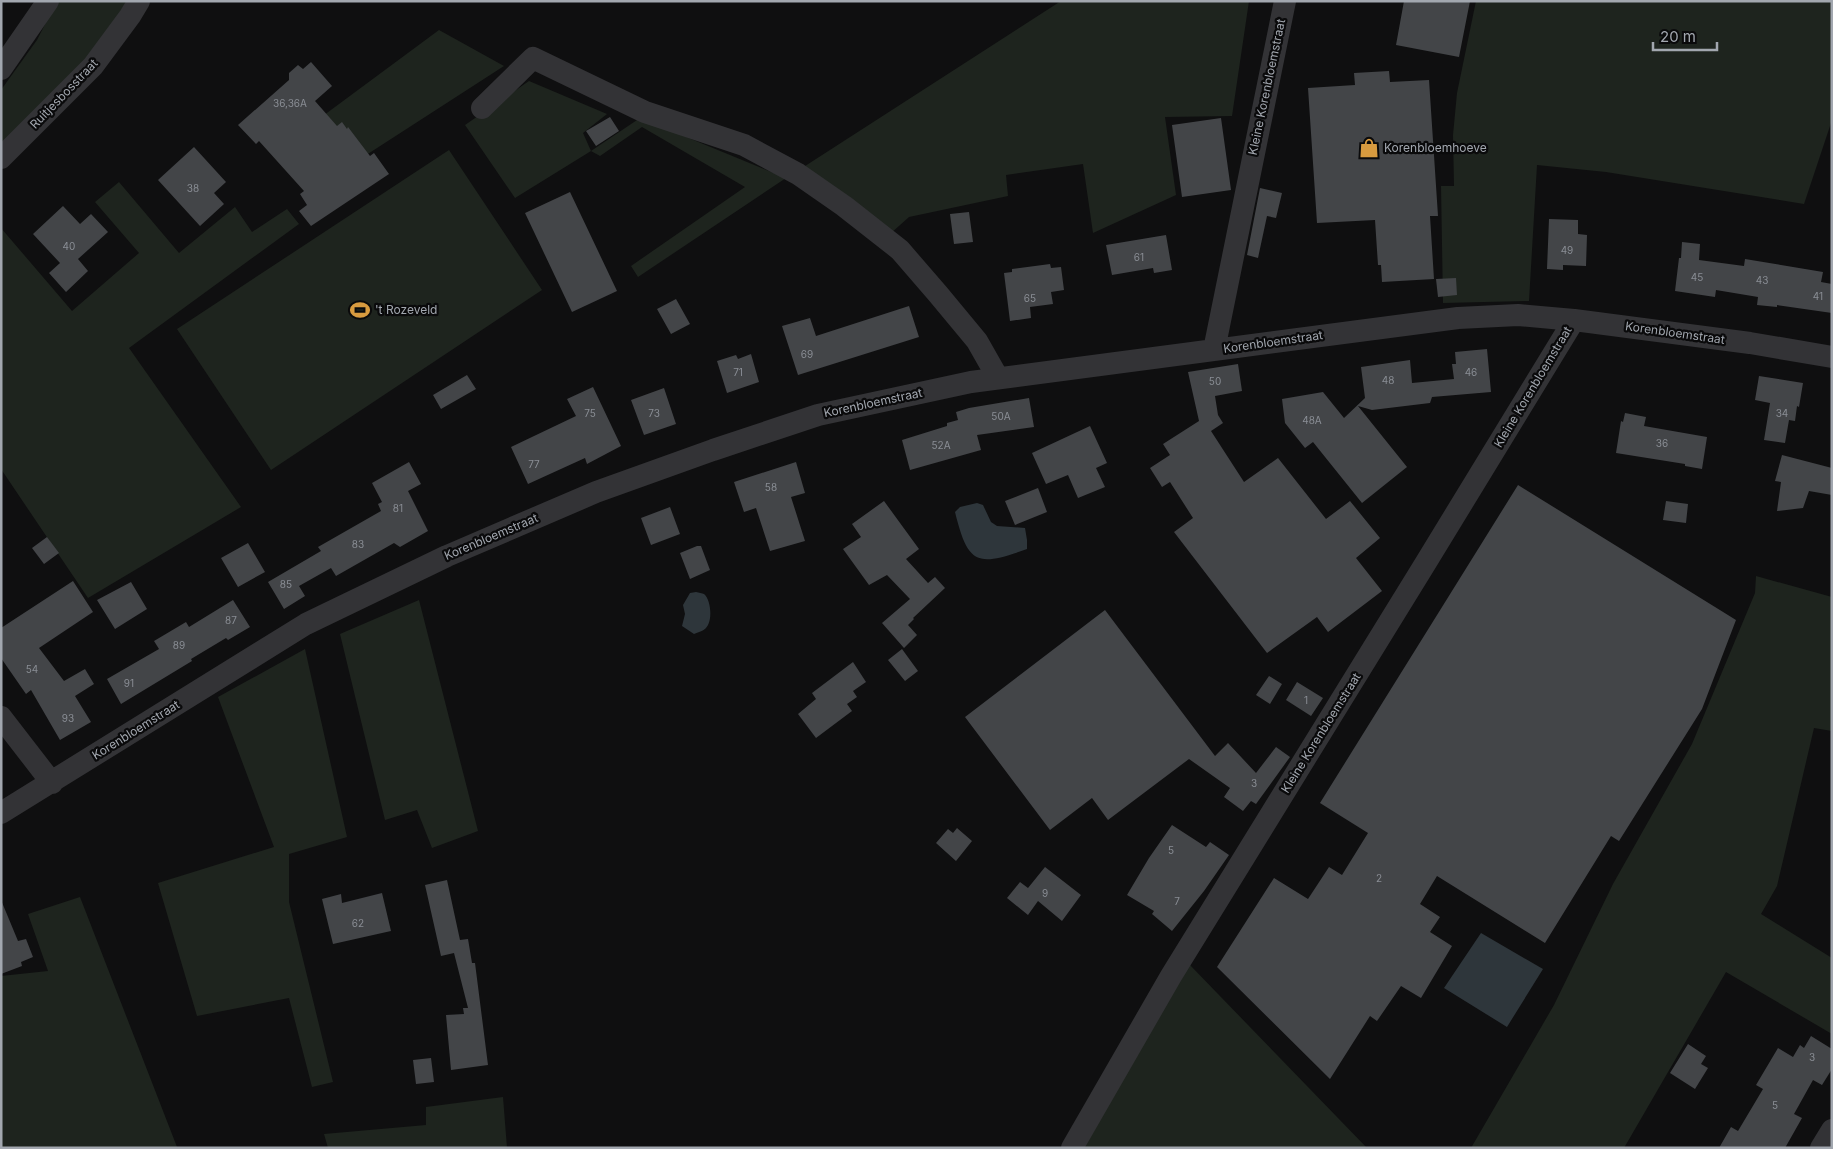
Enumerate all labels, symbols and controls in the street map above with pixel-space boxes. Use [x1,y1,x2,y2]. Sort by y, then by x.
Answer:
street label: Kleine Korenbloemstraat [1245,17,1288,156]
scale bar [1653,20,1717,52]
text: 20 m [1660,27,1696,46]
street label: Ruitjesbosstraat [27,56,101,132]
house number: 36,36A [273,97,307,109]
shop icon: Korenbloemhoeve [1358,137,1380,159]
place label: Korenbloemhoeve [1384,140,1487,155]
house number: 38 [187,182,199,194]
house number: 40 [63,240,75,252]
house number: 49 [1561,244,1573,256]
house number: 61 [1134,251,1144,263]
house number: 45 [1691,271,1703,283]
house number: 43 [1756,274,1768,286]
house number: 41 [1813,290,1823,302]
house number: 65 [1024,292,1036,304]
sports icon: 't Rozeveld [349,299,371,321]
place label: 't Rozeveld [375,302,437,317]
street label: Korenbloemstraat [1624,318,1726,347]
street label: Kleine Korenbloemstraat [1490,323,1575,450]
street label: Korenbloemstraat [1222,327,1324,356]
house number: 69 [801,348,813,360]
house number: 71 [733,366,743,378]
house number: 46 [1465,366,1477,378]
house number: 48 [1382,374,1394,386]
house number: 50 [1209,375,1221,387]
street label: Korenbloemstraat [822,385,924,420]
house number: 75 [584,407,596,419]
house number: 73 [648,407,660,419]
house number: 34 [1776,407,1788,419]
house number: 50A [991,410,1011,422]
house number: 48A [1302,414,1322,426]
house number: 36 [1656,437,1668,449]
house number: 52A [931,439,951,451]
house number: 77 [528,458,540,470]
house number: 58 [765,481,777,493]
house number: 81 [393,502,403,514]
street label: Korenbloemstraat [442,510,540,563]
house number: 83 [352,538,364,550]
house number: 85 [280,578,292,590]
house number: 87 [225,614,237,626]
house number: 89 [173,639,185,651]
house number: 54 [26,663,38,675]
street label: Kleine Korenbloemstraat [1277,670,1364,796]
house number: 91 [124,677,134,689]
house number: 1 [1304,694,1308,706]
street label: Korenbloemstraat [89,697,182,763]
house number: 93 [62,712,74,724]
house number: 3 [1251,777,1257,789]
house number: 5 [1168,844,1174,856]
house number: 2 [1376,872,1382,884]
house number: 9 [1042,887,1048,899]
house number: 7 [1174,895,1180,907]
house number: 62 [352,917,364,929]
house number: 3 [1809,1051,1815,1063]
house number: 5 [1772,1099,1778,1111]

